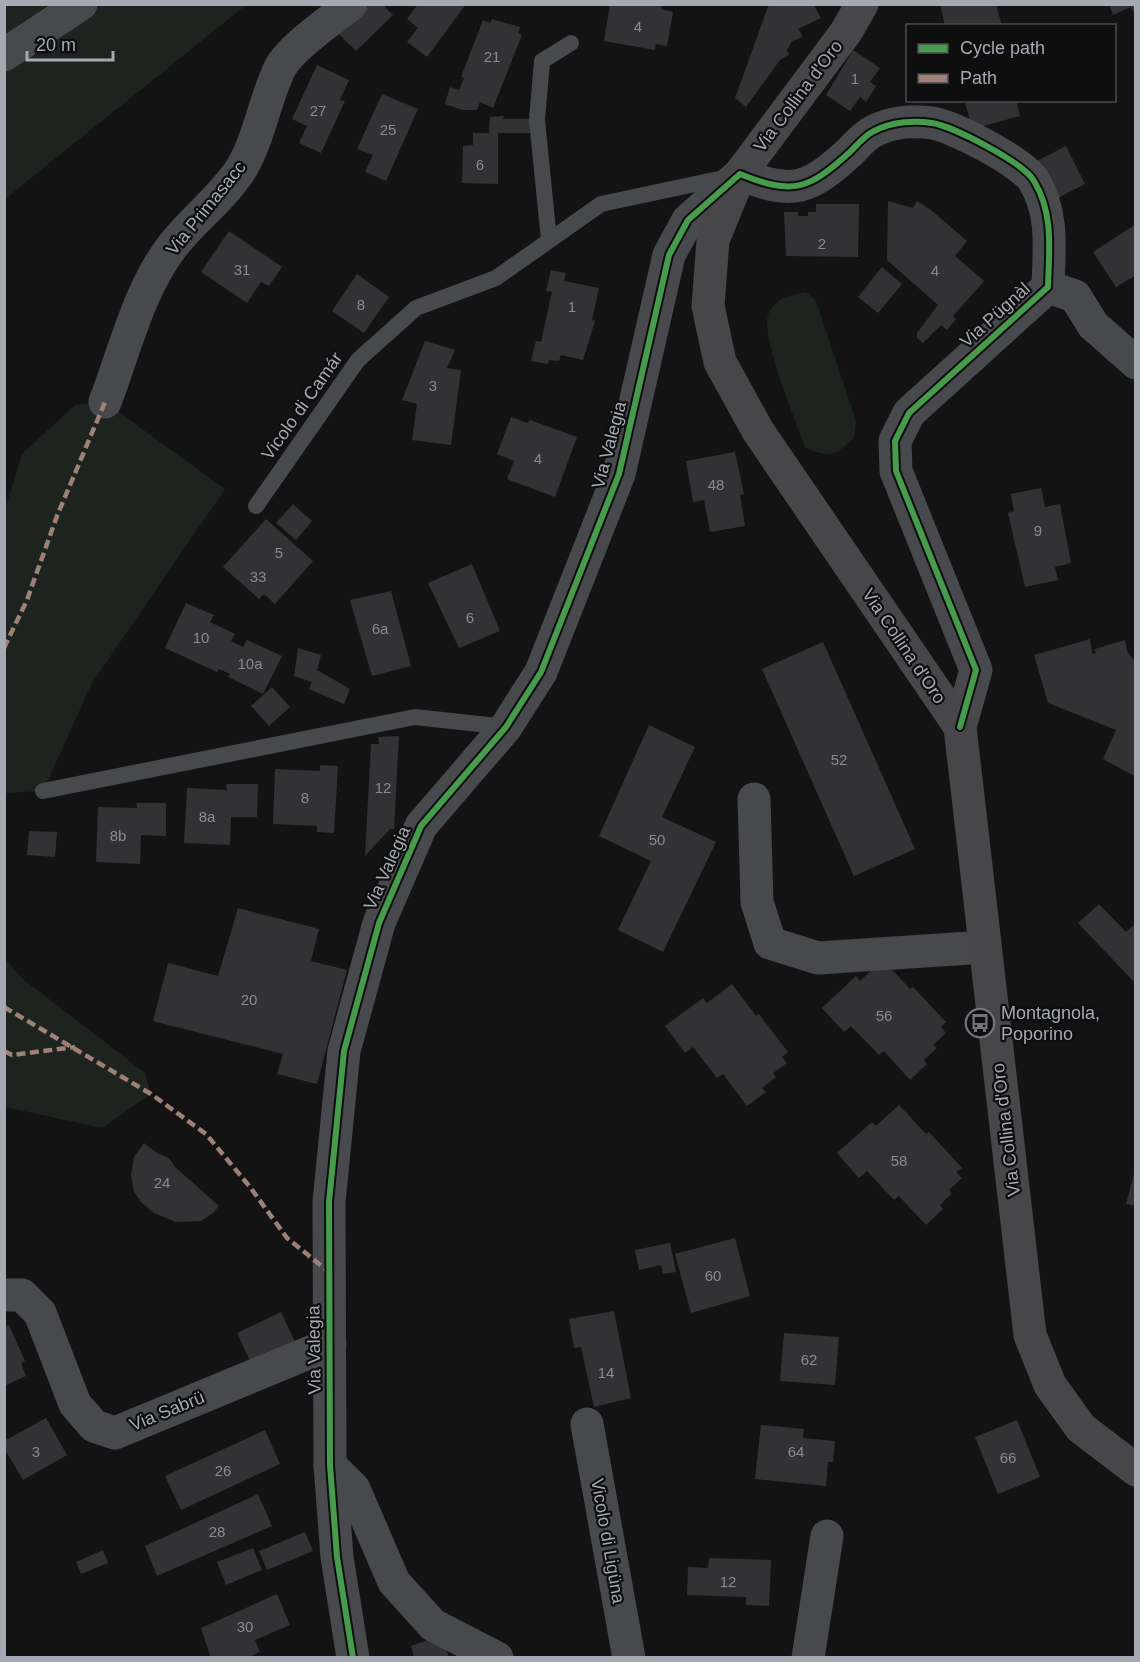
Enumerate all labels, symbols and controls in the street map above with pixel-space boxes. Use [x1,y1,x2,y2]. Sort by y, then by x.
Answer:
house number: 4 [634,18,642,35]
scale bar [27,24,112,62]
legend [906,24,1116,102]
text: 20 m [36,35,76,55]
street label: Via Collina d'Oro [750,36,846,156]
text: Cycle path [960,38,1045,58]
house number: 21 [484,48,500,65]
text: Path [960,68,997,88]
house number: 1 [851,70,859,87]
house number: 27 [310,102,326,119]
house number: 25 [380,121,396,138]
house number: 6 [476,156,484,173]
street label: Via Primasacc [162,157,250,259]
house number: 2 [818,235,826,252]
house number: 31 [234,261,250,278]
house number: 4 [931,262,939,279]
street label: Via Pügnàl [956,279,1034,351]
house number: 8 [357,296,365,313]
house number: 1 [568,298,576,315]
street label: Vicolo di Camár [257,348,347,464]
house number: 3 [429,377,437,394]
street label: Via Valegia [588,398,630,491]
house number: 4 [534,450,542,467]
house number: 48 [708,476,724,493]
house number: 9 [1034,522,1042,539]
house number: 5 [275,544,283,561]
house number: 33 [250,568,266,585]
street label: Via Collina d'Oro [858,585,950,707]
house number: 6 [466,609,474,626]
house number: 6a [372,620,389,637]
house number: 10 [193,629,209,646]
house number: 10a [237,655,263,672]
house number: 52 [831,751,847,768]
house number: 12 [375,779,391,796]
house number: 8 [301,789,309,806]
house number: 8a [199,808,216,825]
street label: Via Valegia [360,822,415,913]
house number: 8b [110,827,126,844]
house number: 50 [649,831,665,848]
house number: 20 [241,991,257,1008]
place label: Montagnola, Poporino [1001,1003,1100,1044]
house number: 56 [876,1007,892,1024]
bus stop icon: Montagnola, Poporino [964,1007,996,1039]
street label: Via Collina d'Oro [988,1062,1024,1198]
house number: 58 [891,1152,907,1169]
house number: 24 [154,1174,170,1191]
house number: 60 [705,1267,721,1284]
street label: Via Valegia [303,1304,325,1395]
house number: 62 [801,1351,817,1368]
house number: 14 [598,1364,614,1381]
street label: Via Sabrü [127,1387,207,1435]
house number: 3 [32,1443,40,1460]
house number: 64 [788,1443,804,1460]
house number: 66 [1000,1449,1016,1466]
house number: 26 [215,1462,231,1479]
street label: Vicolo di Ligüna [587,1477,629,1606]
house number: 28 [209,1523,225,1540]
house number: 12 [720,1573,736,1590]
house number: 30 [237,1618,253,1635]

